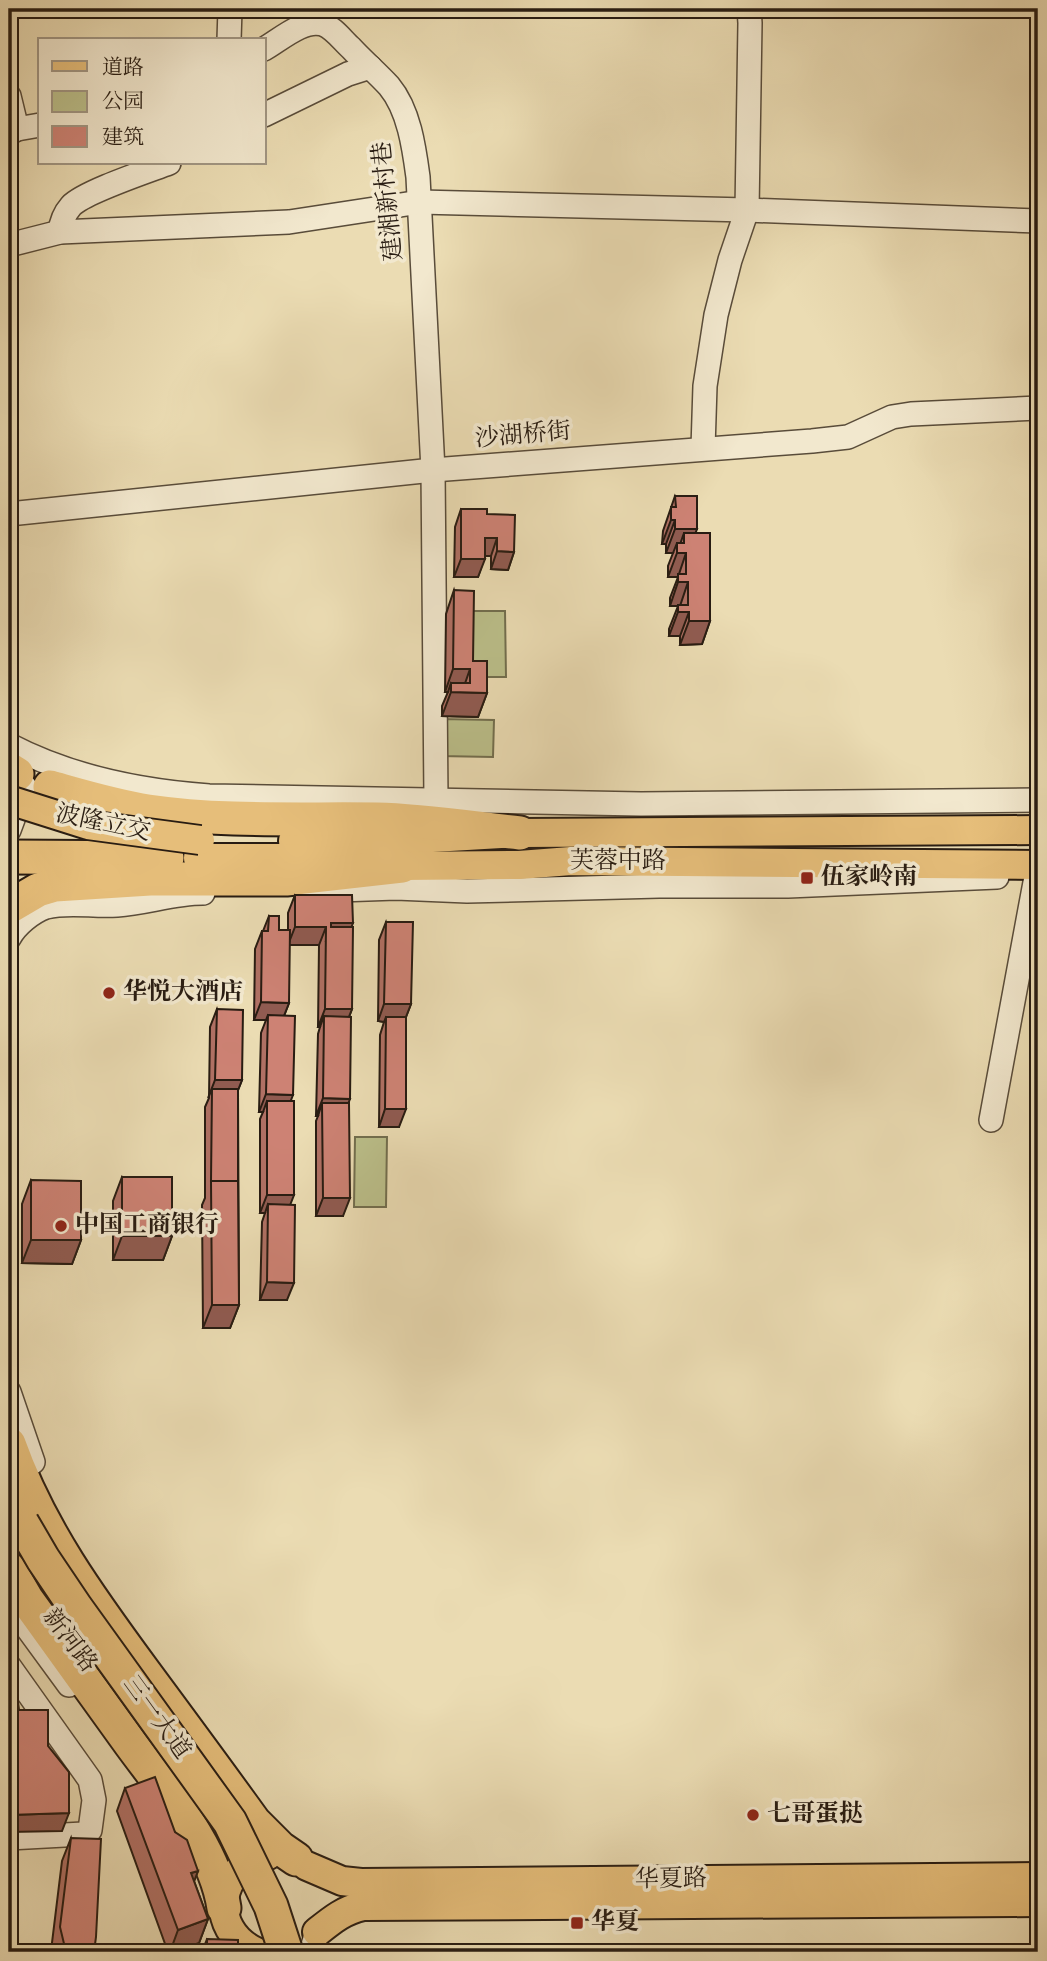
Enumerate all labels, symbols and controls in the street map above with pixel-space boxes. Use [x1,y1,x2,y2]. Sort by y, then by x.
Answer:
legend [38,38,266,164]
text: 道路 [102,54,144,83]
text: 公园 [102,88,144,117]
text: 建筑 [102,124,144,153]
street label: 建湘新村巷 [366,140,412,262]
street label: 沙湖桥街 [474,415,572,457]
street label: 波隆立交 [53,797,153,851]
street label: 芙蓉中路 [570,845,666,879]
place label: 伍家岭南 [821,861,917,895]
marker: 伍家岭南 [799,870,815,886]
place label: 华悦大酒店 [123,976,243,1010]
marker: 华悦大酒店 [101,985,117,1001]
place label: 中国工商银行 [75,1209,219,1243]
marker: 中国工商银行 [53,1218,69,1234]
street label: 新河路 [34,1602,104,1680]
street label: 三一大道 [114,1669,198,1767]
place label: 七哥蛋挞 [767,1798,863,1832]
marker: 七哥蛋挞 [745,1807,761,1823]
street label: 华夏路 [635,1862,707,1898]
place label: 华夏 [591,1906,639,1940]
marker: 华夏 [569,1915,585,1931]

